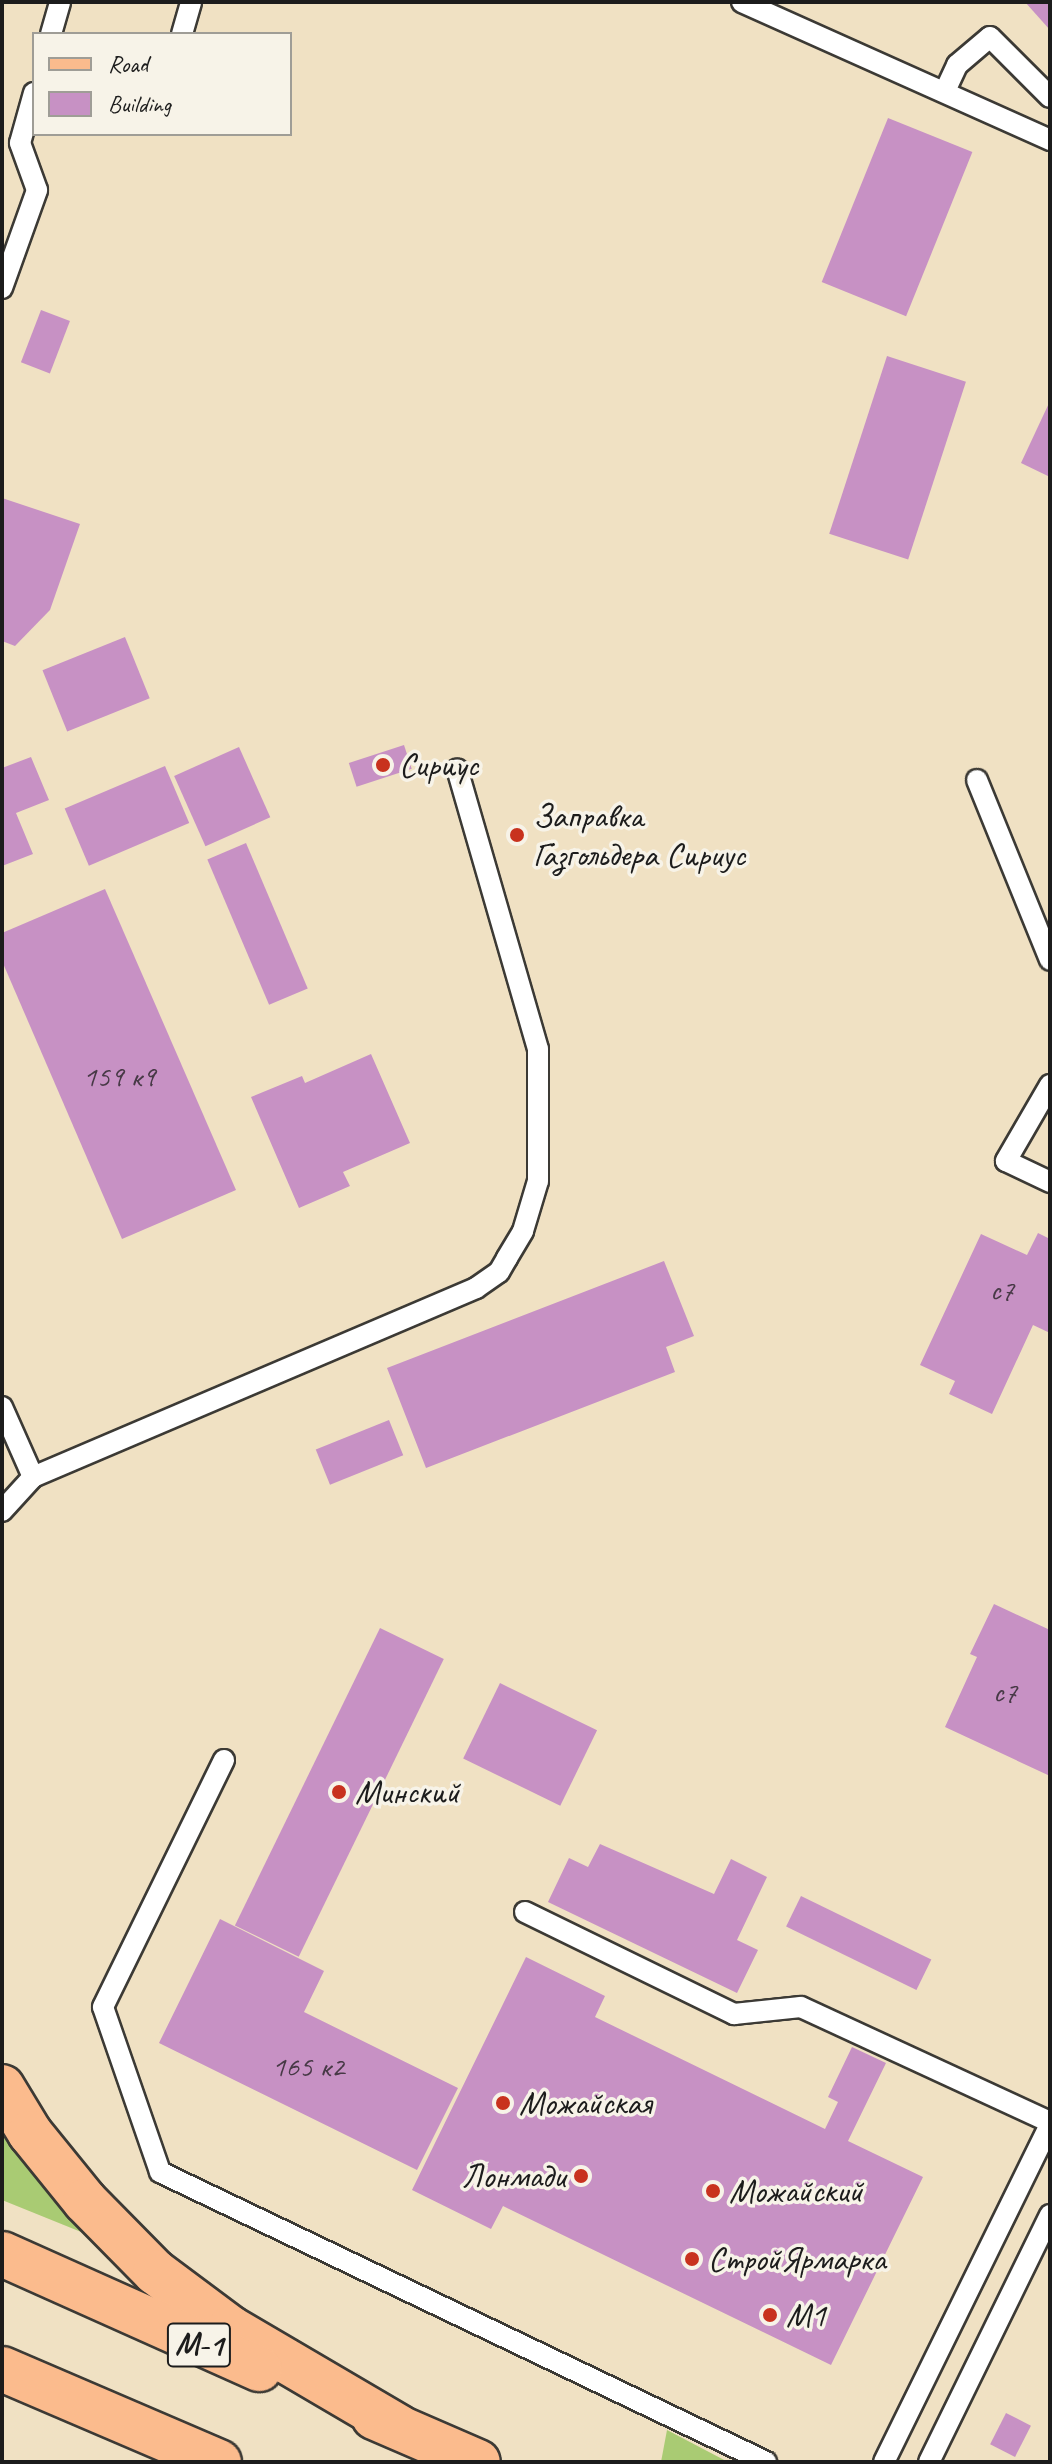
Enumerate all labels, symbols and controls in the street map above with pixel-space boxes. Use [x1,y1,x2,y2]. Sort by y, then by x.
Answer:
legend [32,32,292,136]
text: Road [108,49,148,79]
text: Building [108,89,171,119]
place label: Сириус [399,745,478,785]
marker: Сириус [374,756,392,774]
place label: Заправка Газгольдера Сириус [533,795,745,874]
marker: Заправка Газгольдера Сириус [508,826,526,844]
house number: 159 к9 [83,1058,155,1094]
house number: с7 [990,1272,1014,1308]
house number: с7 [993,1674,1017,1710]
place label: Минский [355,1772,459,1812]
marker: Минский [330,1783,348,1801]
house number: 165 к2 [272,2048,344,2084]
place label: Можайская [519,2083,651,2123]
marker: Можайская [494,2094,512,2112]
place label: Лонмади [462,2156,565,2196]
marker: Лонмади [572,2167,590,2185]
place label: Можайский [729,2171,863,2211]
marker: Можайский [704,2182,722,2200]
place label: СтройЯрмарка [708,2239,886,2279]
marker: СтройЯрмарка [683,2250,701,2268]
place label: М1 [786,2295,826,2335]
marker: М1 [761,2306,779,2324]
road number: М-1 [165,2317,233,2373]

